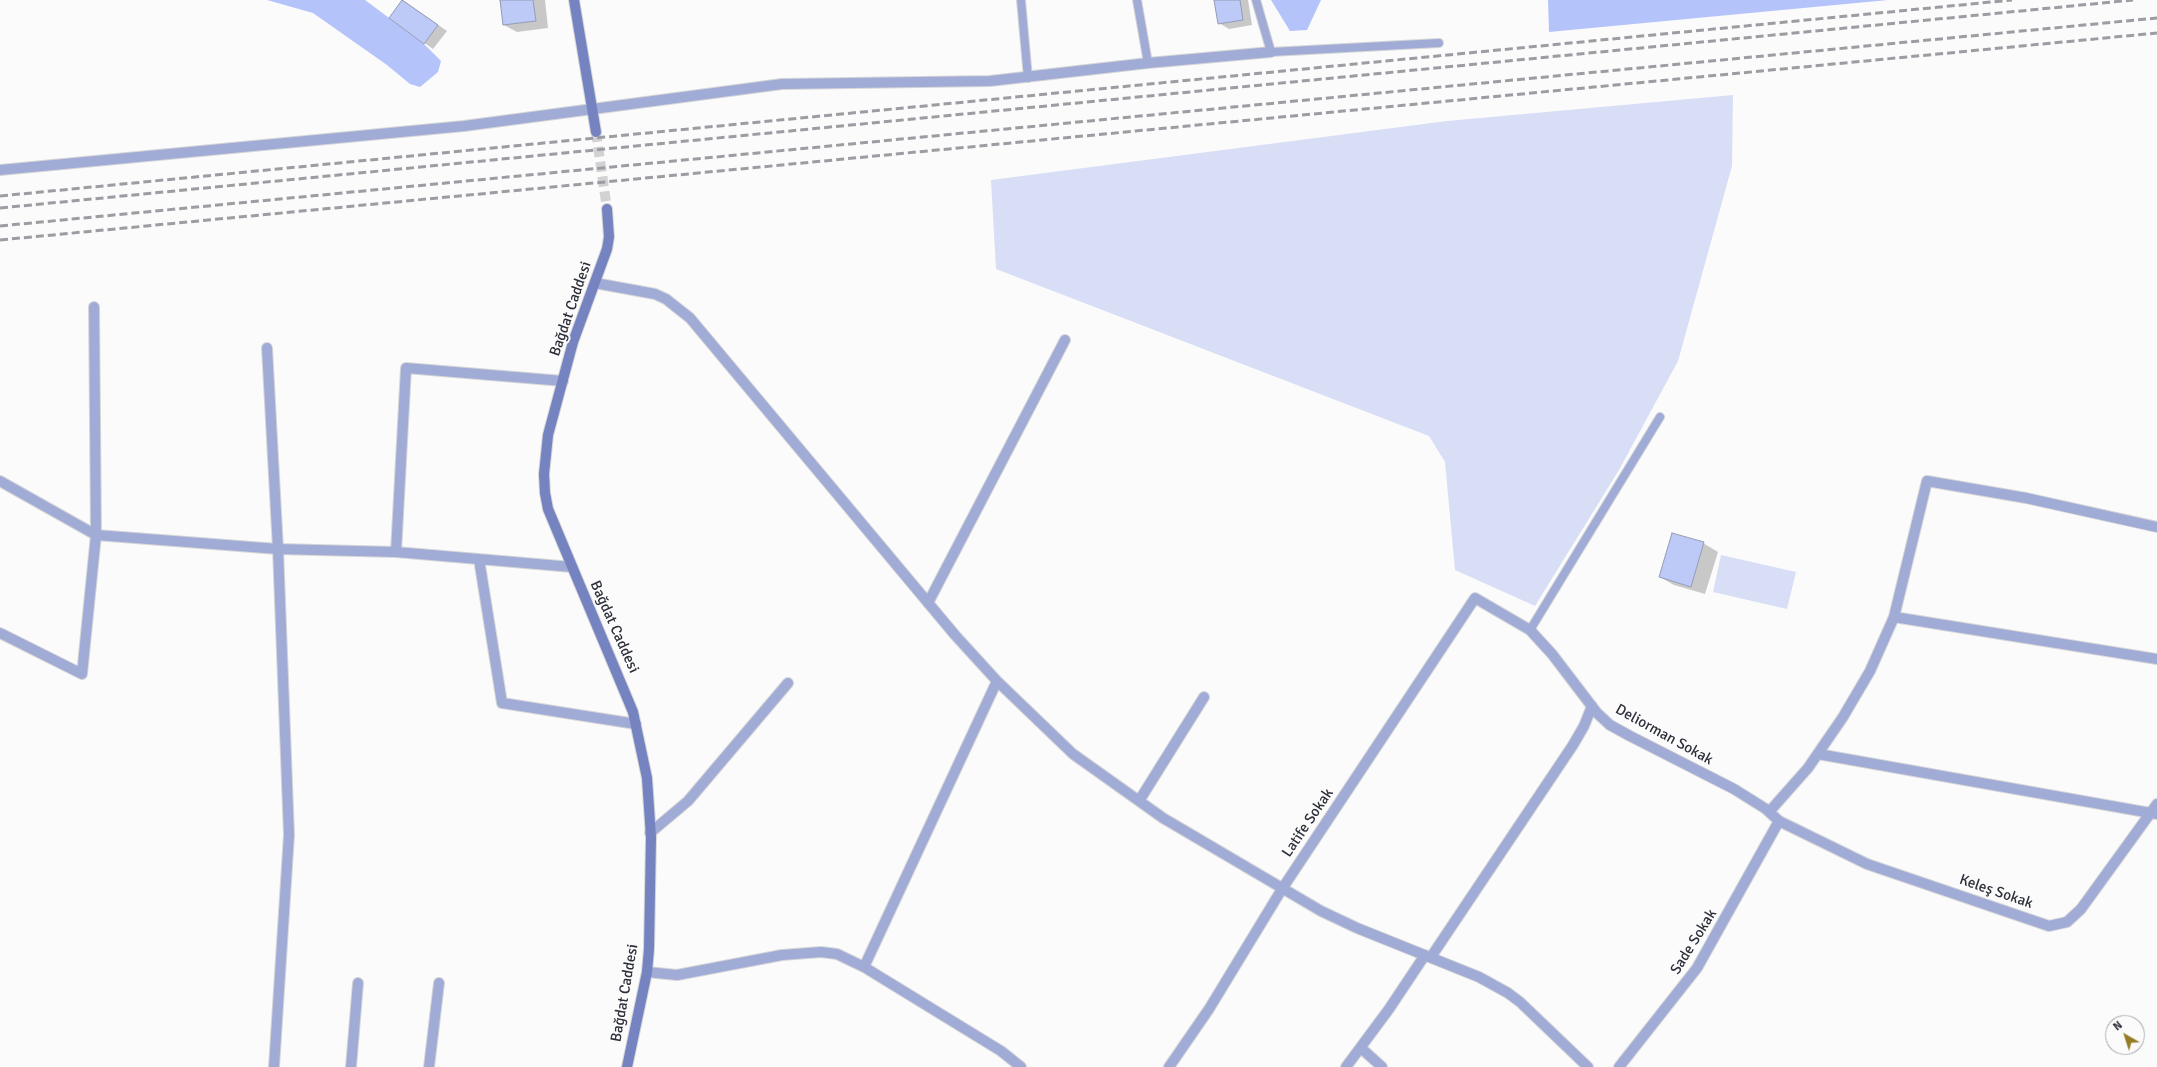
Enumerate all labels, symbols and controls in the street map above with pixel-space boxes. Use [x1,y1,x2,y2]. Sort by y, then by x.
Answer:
street label: Bağdat Caddesi [546,259,596,359]
street label: Bağdat Caddesi [586,578,642,676]
street label: Deliorman Sokak [1612,701,1716,769]
street label: Latife Sokak [1278,785,1338,861]
street label: Keleş Sokak [1957,871,2035,913]
street label: Sade Sokak [1667,906,1721,978]
street label: Bağdat Caddesi [608,943,642,1043]
north arrow [2105,1015,2145,1055]
text: N [2111,1019,2125,1034]

